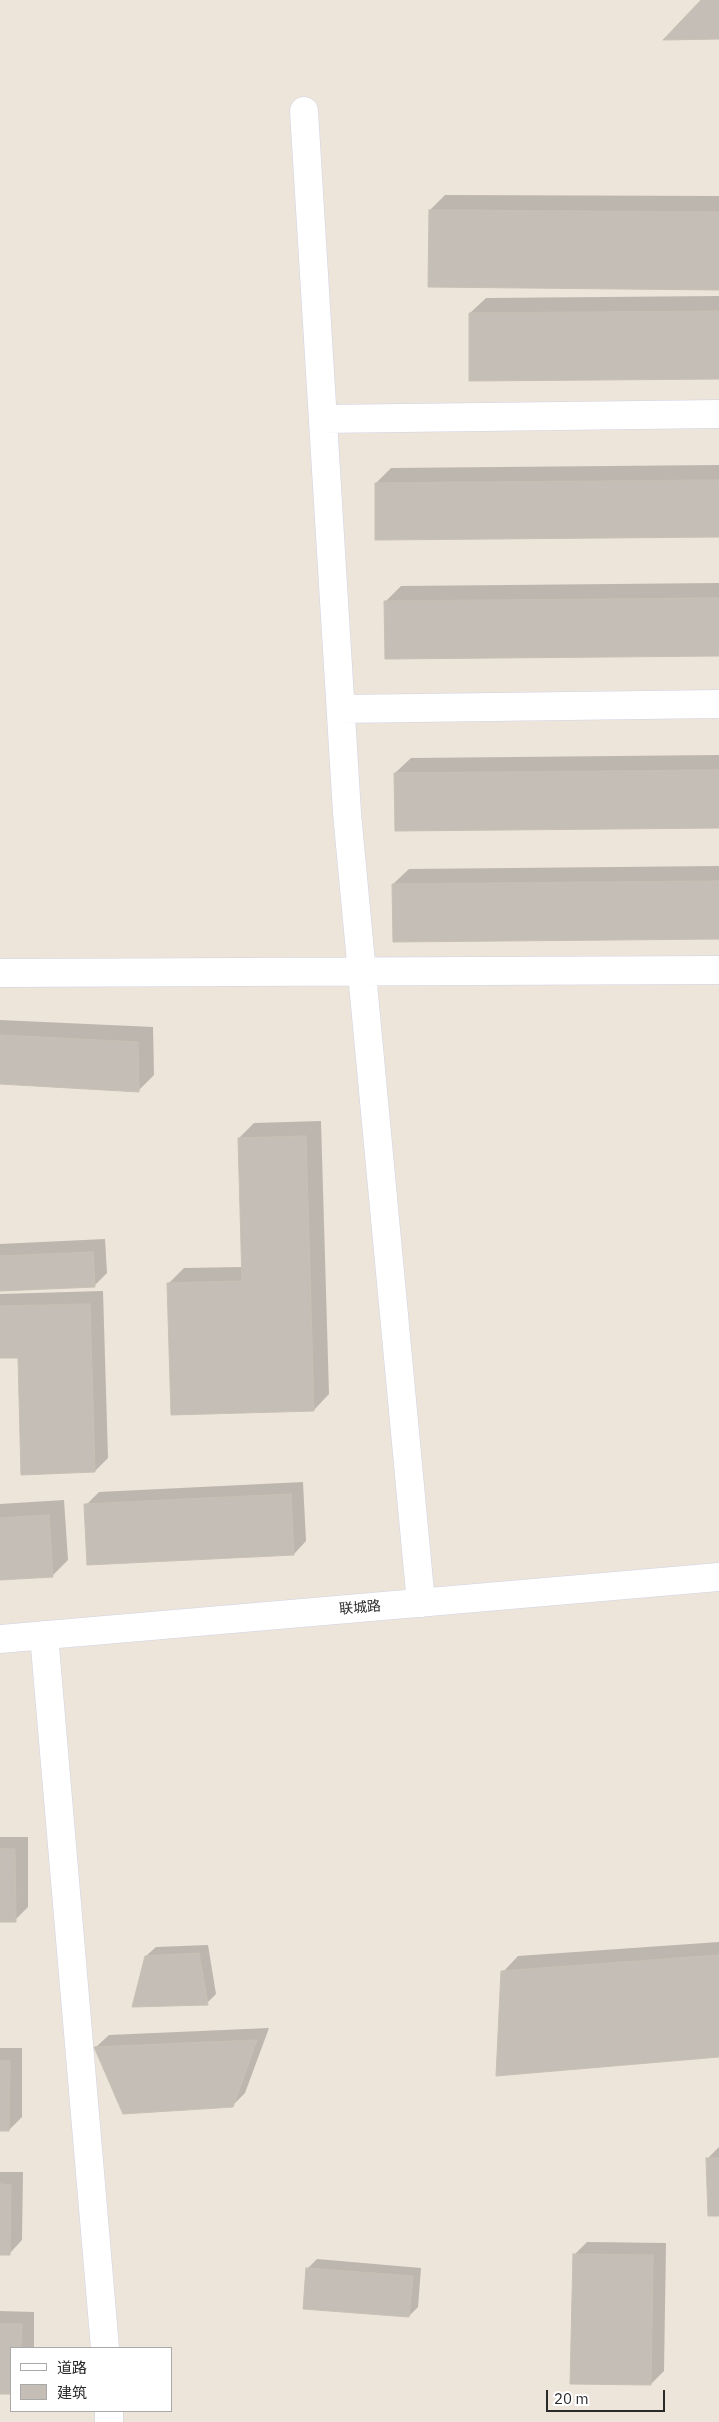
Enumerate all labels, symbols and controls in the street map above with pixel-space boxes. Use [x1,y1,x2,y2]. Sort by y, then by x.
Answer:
street label: 联城路 [338,1598,382,1618]
legend [10,2347,172,2412]
text: 道路 [57,2358,87,2377]
scale bar [549,2380,668,2412]
text: 建筑 [57,2383,87,2402]
text: 20 m [554,2389,589,2408]

